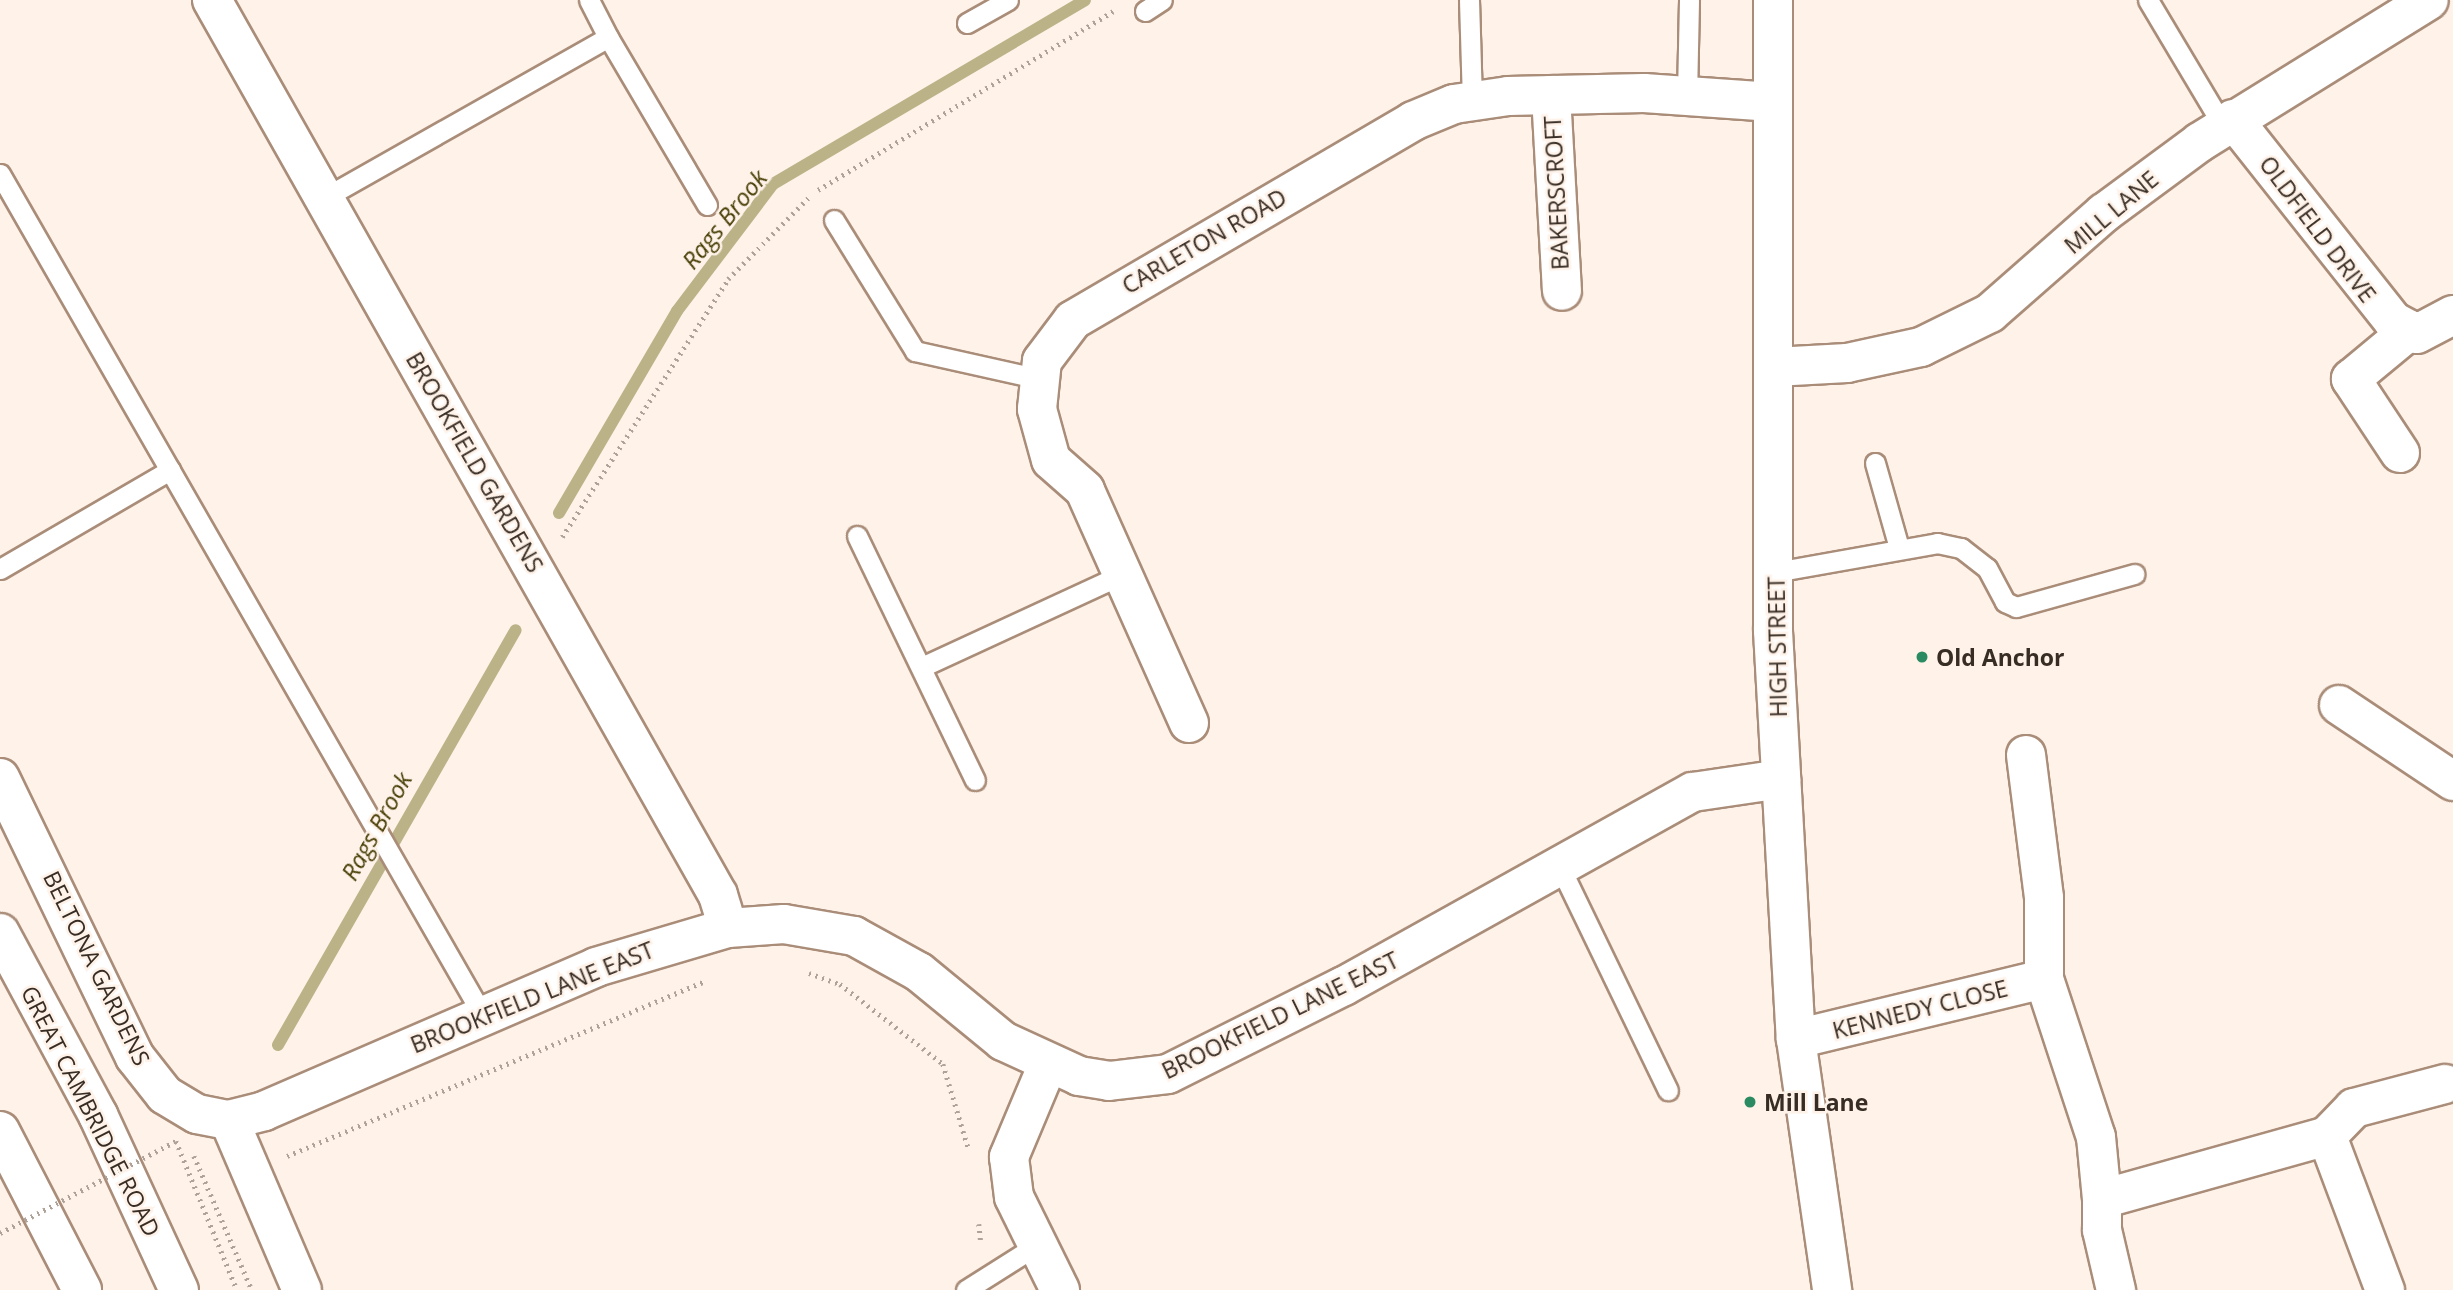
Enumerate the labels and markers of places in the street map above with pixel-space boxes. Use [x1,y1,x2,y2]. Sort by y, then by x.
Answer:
place label: Old Anchor [1936,643,2064,671]
marker: Old Anchor [1914,649,1930,665]
place label: Mill Lane [1764,1088,1868,1116]
marker: Mill Lane [1742,1094,1758,1110]

